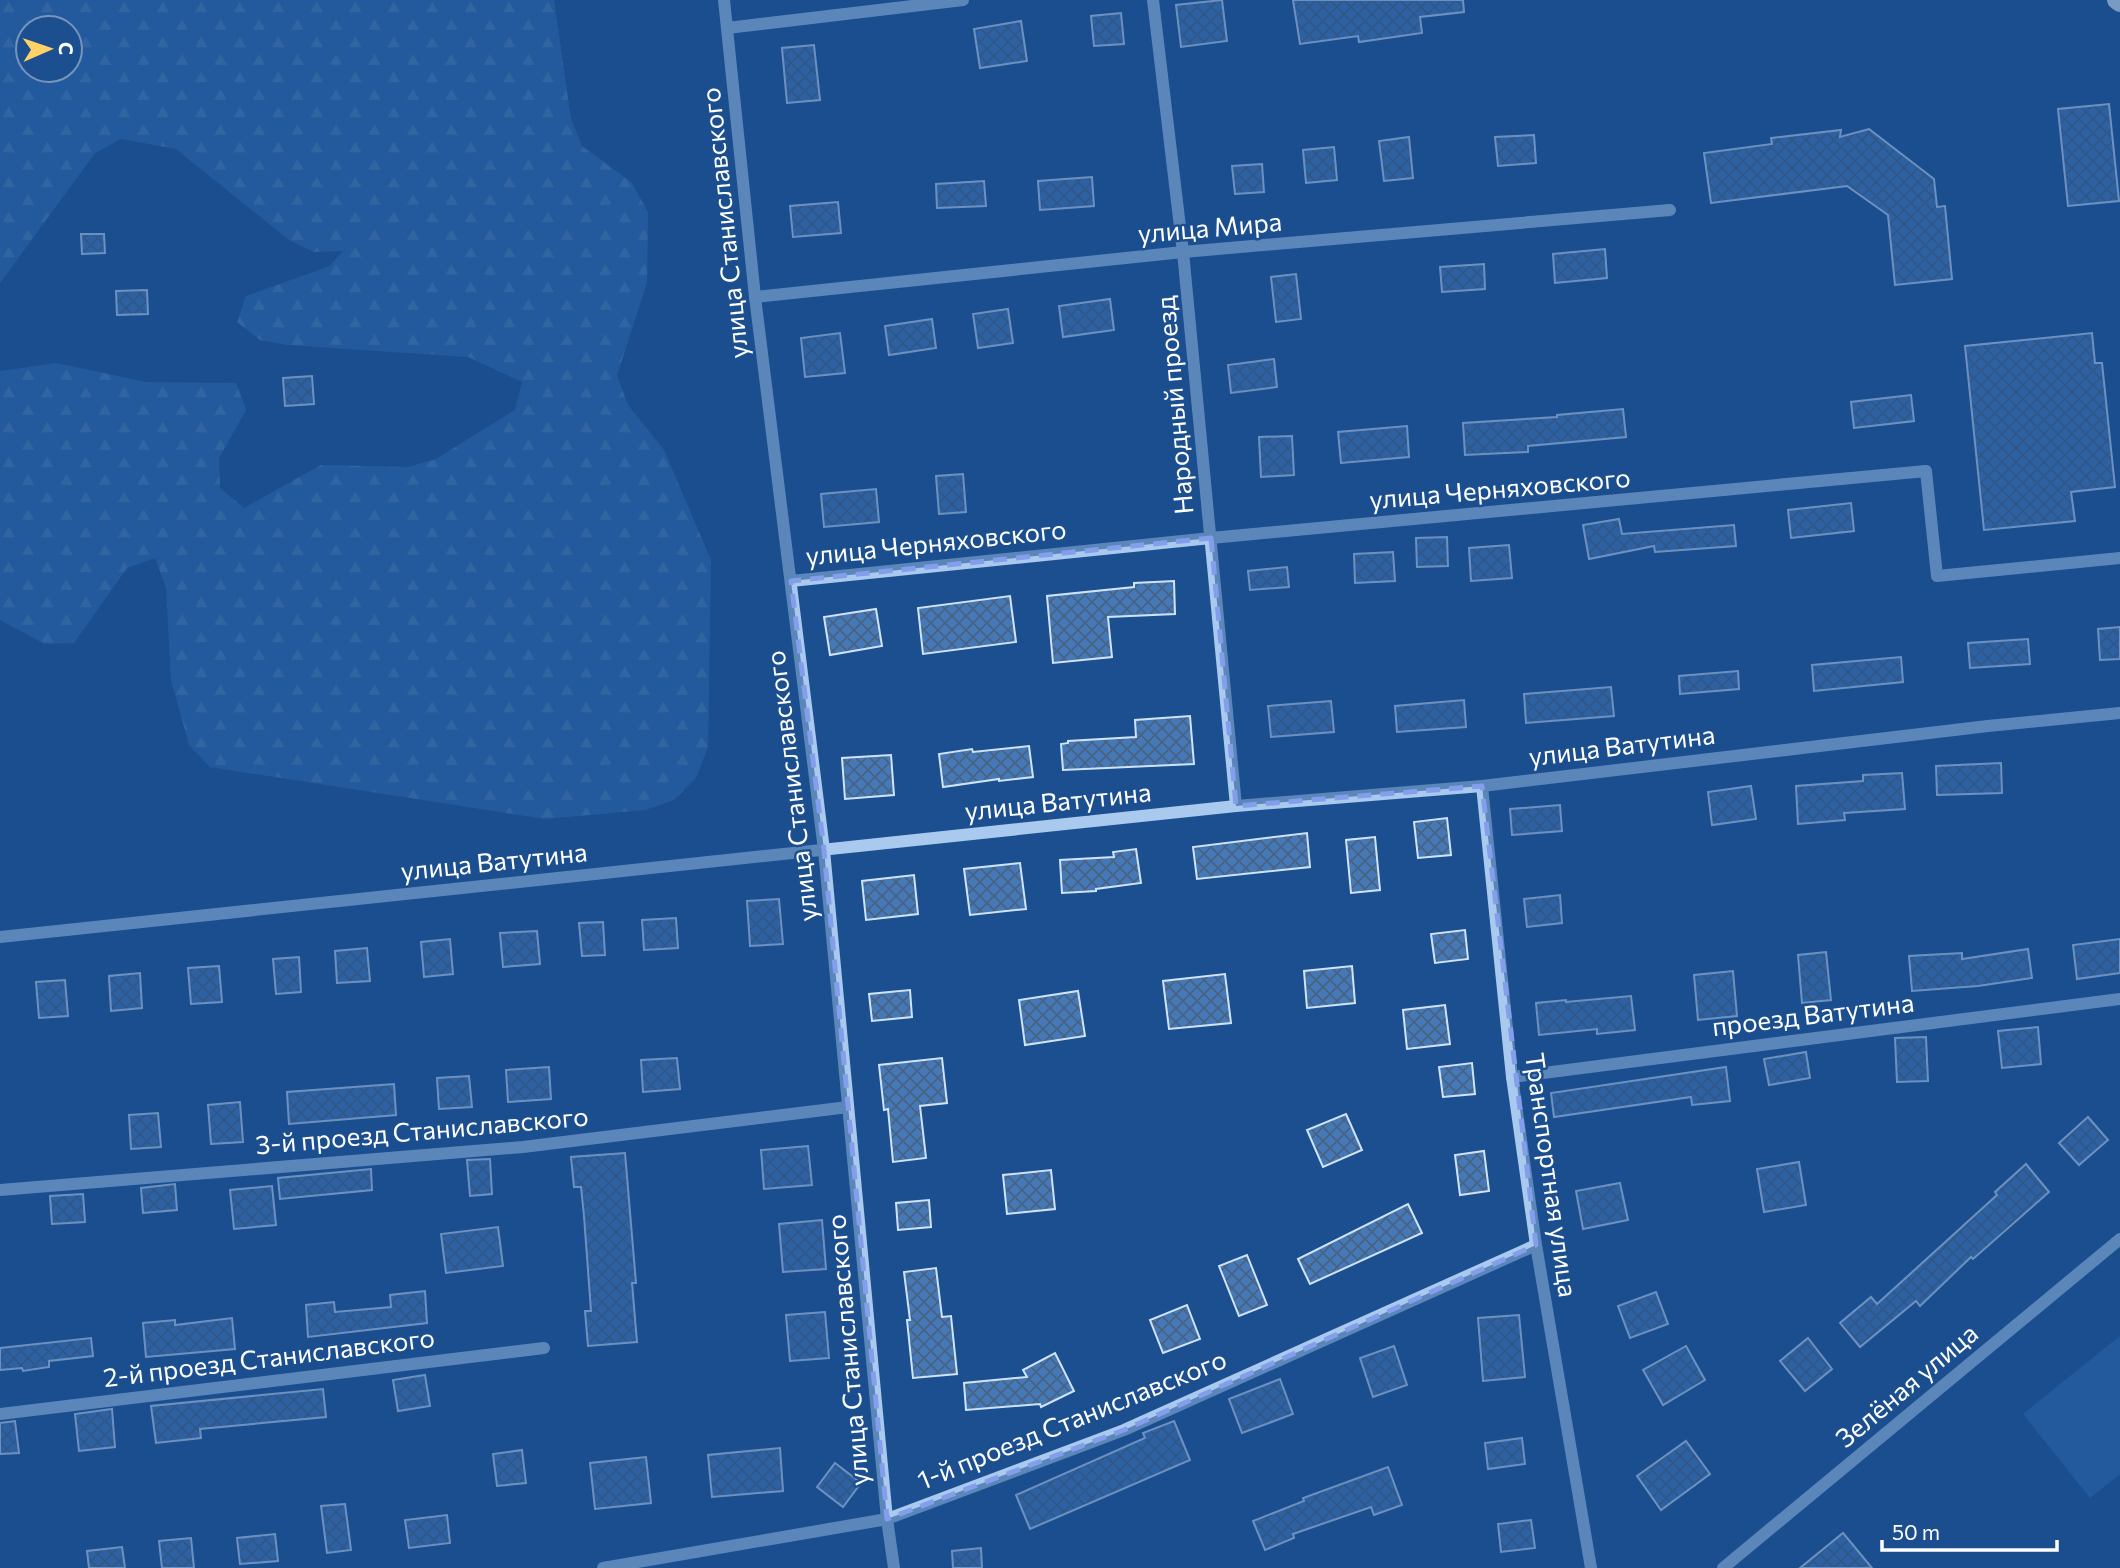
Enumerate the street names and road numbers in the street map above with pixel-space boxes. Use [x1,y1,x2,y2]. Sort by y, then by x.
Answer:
street label: улица Станиславского [694,86,753,360]
street label: улица Мира [1136,205,1283,248]
street label: Народный проезд [1149,295,1199,516]
street label: улица Черняховского [1368,461,1632,514]
street label: улица Черняховского [804,512,1068,571]
street label: улица Станиславского [759,649,823,923]
street label: улица Ватутина [1527,718,1717,771]
street label: улица Ватутина [963,775,1153,826]
street label: улица Ватутина [399,835,589,886]
street label: проезд Ватутина [1710,986,1916,1041]
street label: Транспортная улица [1520,1051,1585,1299]
street label: 3-й проезд Станиславского [254,1100,590,1160]
street label: улица Станиславского [819,1213,874,1487]
street label: Зелёная улица [1829,1317,1983,1453]
street label: 2-й проезд Станиславского [101,1321,436,1392]
street label: 1-й проезд Станиславского [912,1342,1230,1495]

